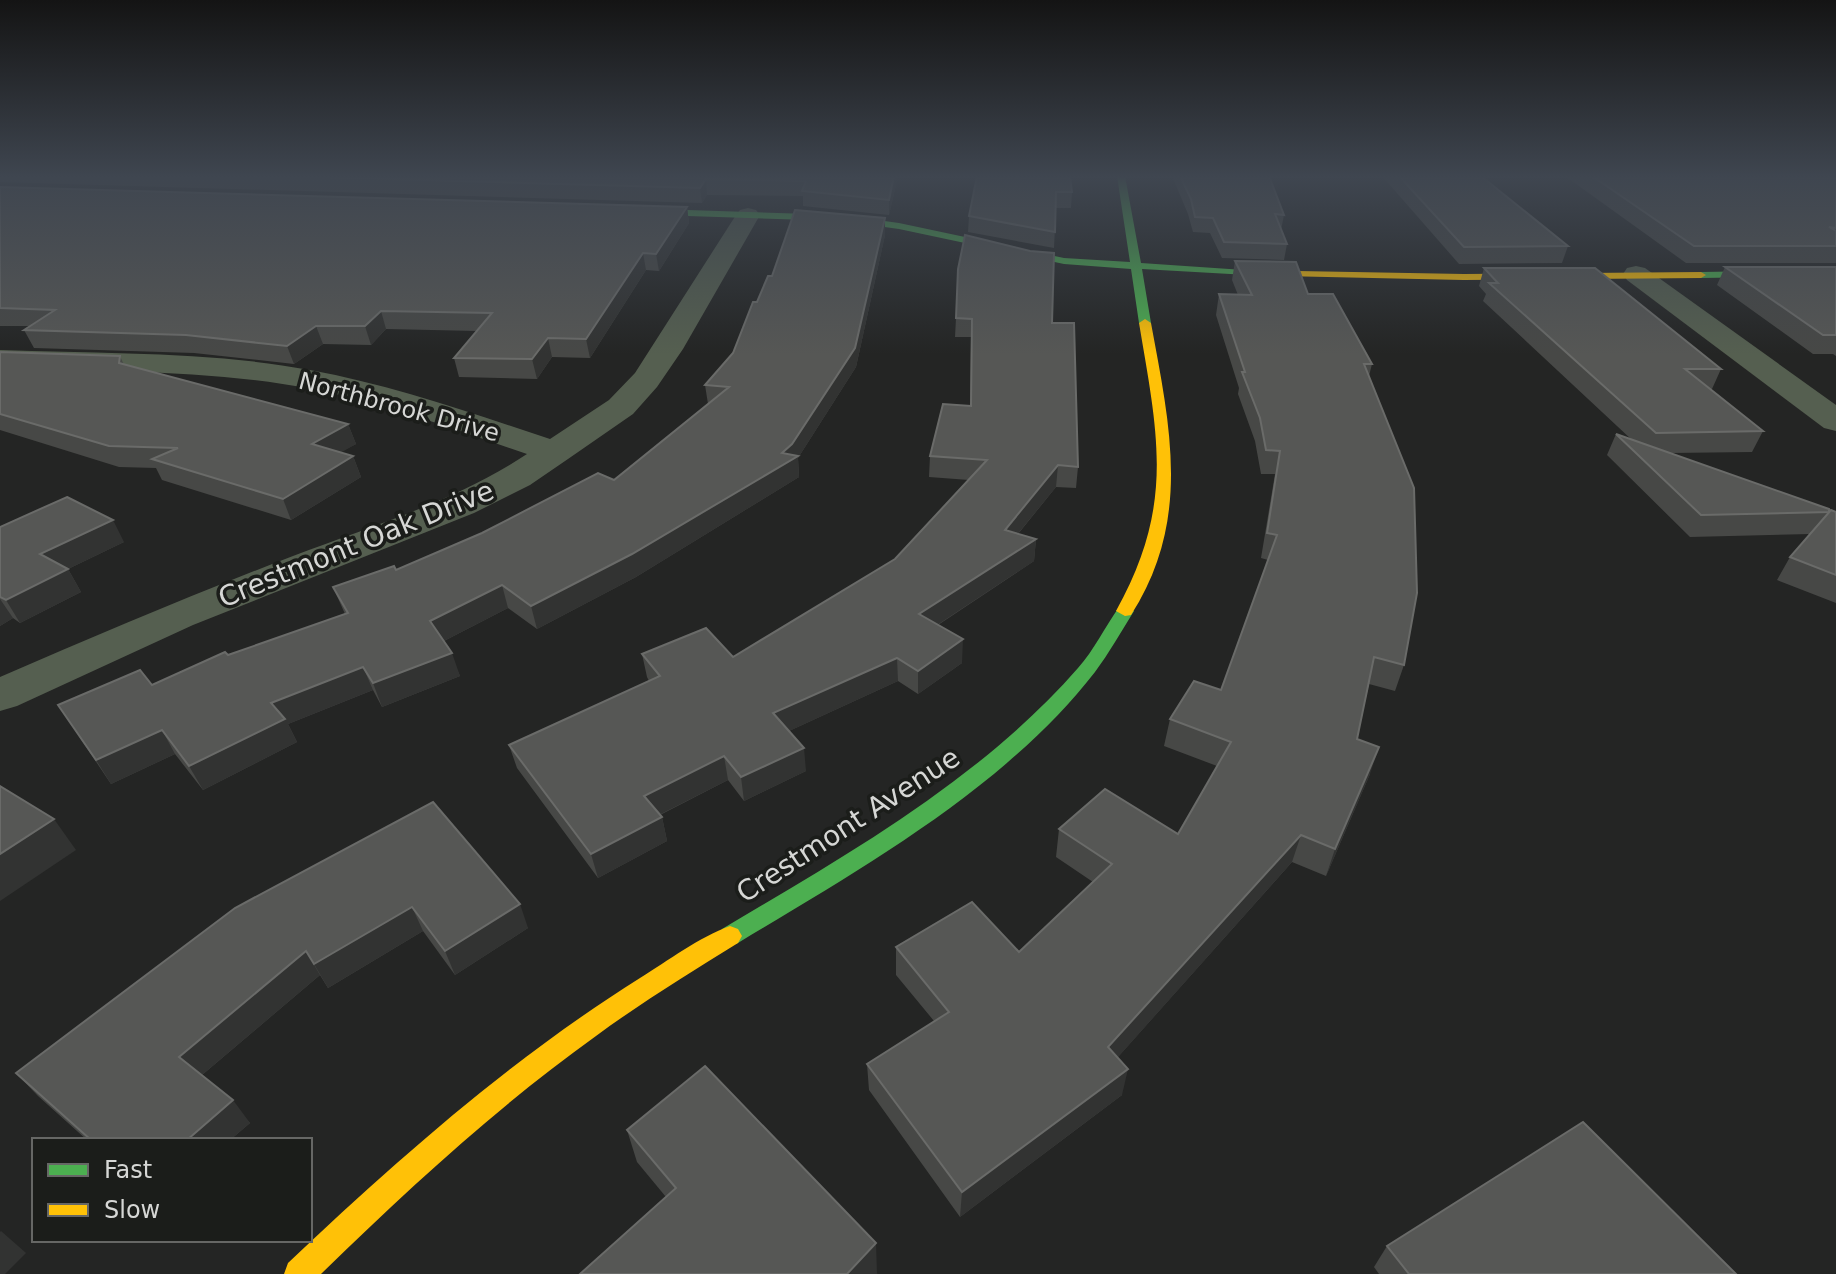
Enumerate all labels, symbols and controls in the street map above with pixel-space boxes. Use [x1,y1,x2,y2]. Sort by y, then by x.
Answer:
street label: Northbrook Drive [296,367,502,447]
street label: Crestmont Oak Drive [213,474,499,614]
street label: Crestmont Avenue [730,741,966,909]
legend [32,1138,312,1242]
text: Fast [104,1156,152,1184]
text: Slow [104,1196,160,1224]

